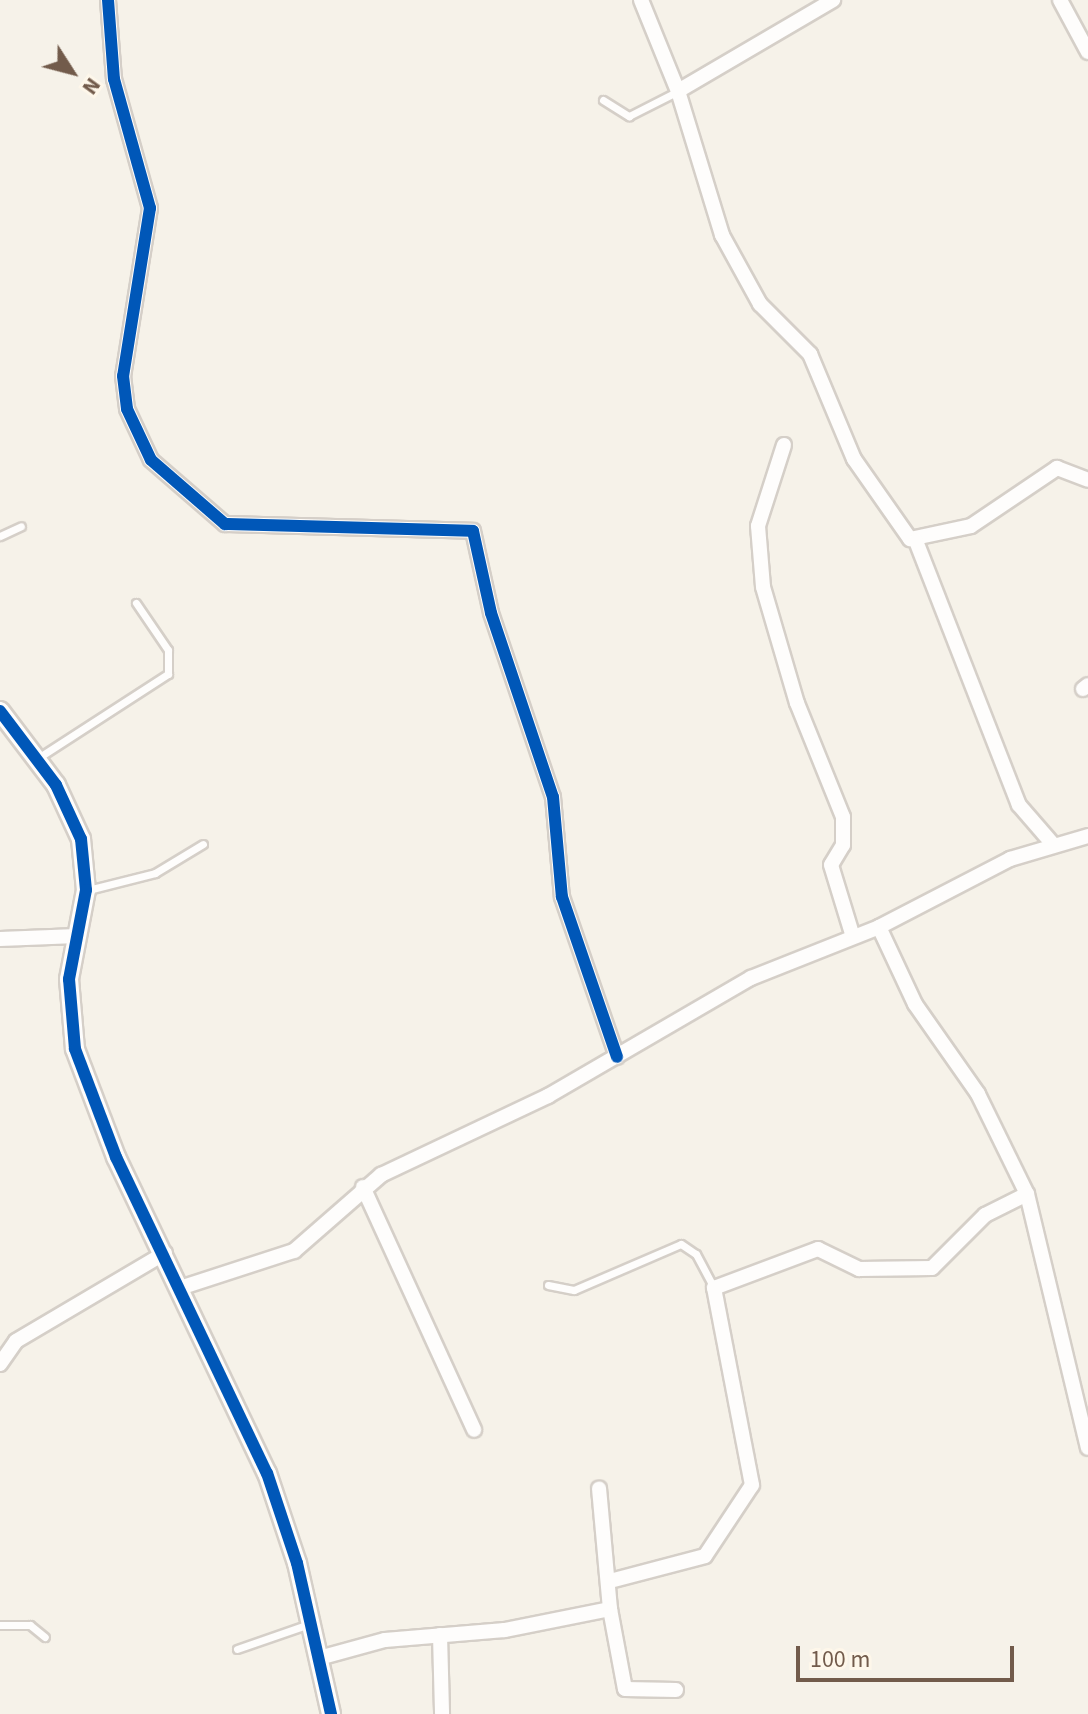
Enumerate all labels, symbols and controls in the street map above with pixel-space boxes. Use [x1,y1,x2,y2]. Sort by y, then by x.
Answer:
north arrow [32,32,112,112]
text: N [74,71,109,101]
scale bar [800,1630,1018,1680]
text: 100 m [810,1642,870,1677]

